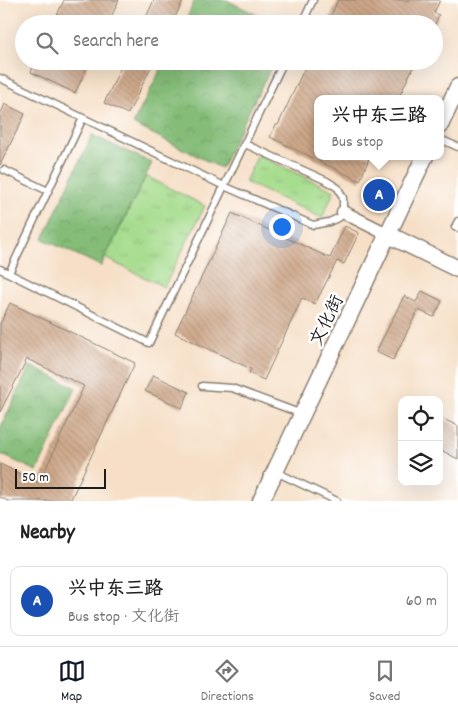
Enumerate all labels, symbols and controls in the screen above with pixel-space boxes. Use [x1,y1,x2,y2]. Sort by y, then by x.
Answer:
search box [15,15,443,70]
icon: search [33,29,61,57]
text: Search here [73,29,159,56]
popup [314,95,444,160]
text: 兴中东三路 [331,104,427,131]
text: Bus stop [331,131,384,154]
pin: A [363,176,395,214]
your location [269,214,295,240]
street label: 文化街 [305,291,351,351]
map controls [398,396,443,486]
button: locate [398,396,443,441]
button: layers [398,441,443,486]
scale bar [15,466,106,489]
text: 50 m [22,468,49,488]
text: Nearby [20,519,75,549]
text: 兴中东三路 [68,577,163,604]
text: A [33,590,41,613]
text: 60 m [406,590,437,613]
text: Bus stop · 文化街 [68,606,179,629]
tab: Map [58,657,86,707]
tab: Directions [201,657,254,707]
tab: Saved [369,657,400,707]

